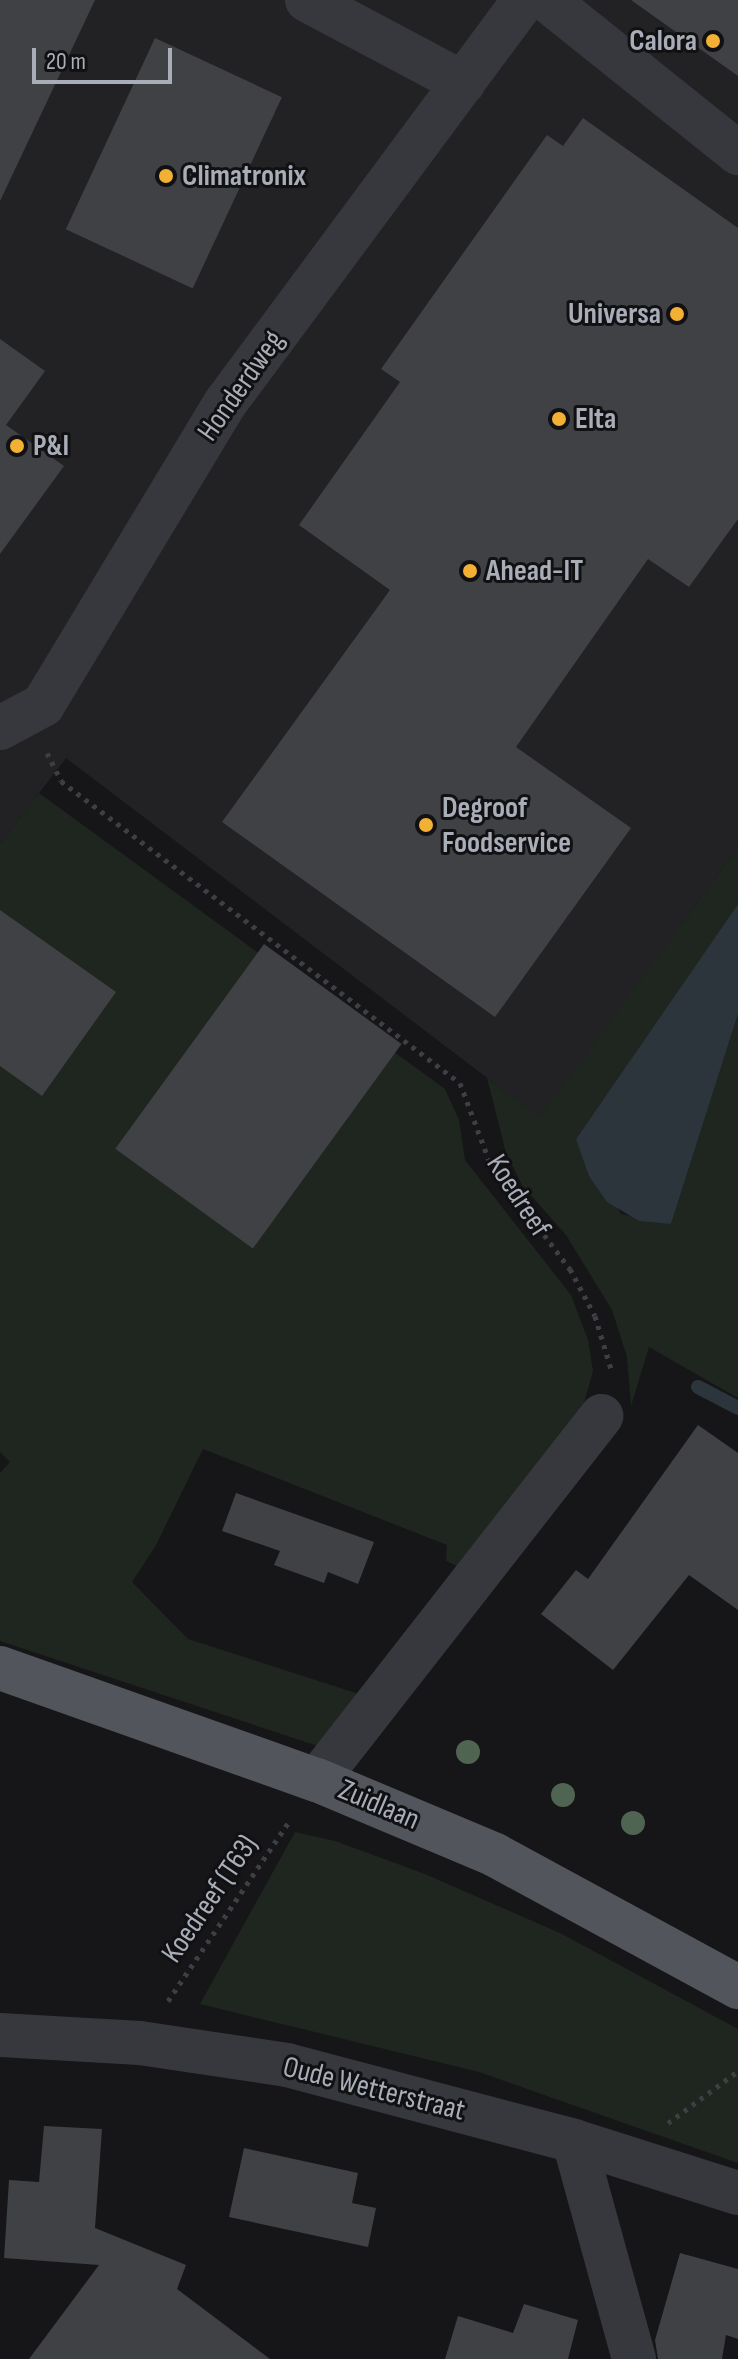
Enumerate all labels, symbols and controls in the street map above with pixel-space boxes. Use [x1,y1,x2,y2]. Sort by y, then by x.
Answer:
place label: Calora [629,23,697,59]
scale bar [36,32,176,82]
marker: Calora [704,32,722,50]
text: 20 m [46,47,86,76]
place label: Climatronix [182,158,306,194]
marker: Climatronix [157,167,175,185]
place label: Universa [568,296,661,332]
marker: Universa [668,305,686,323]
street label: Honderdweg [190,324,292,448]
place label: Elta [575,401,616,437]
marker: Elta [550,410,568,428]
place label: P&I [33,428,69,464]
marker: P&I [8,437,26,455]
place label: Ahead-IT [486,553,583,589]
marker: Ahead-IT [461,562,479,580]
place label: Degroof Foodservice [442,790,571,860]
marker: Degroof Foodservice [417,816,435,834]
street label: Koedreef [478,1148,558,1244]
street label: Zuidlaan [333,1772,425,1838]
street label: Koedreef (T63) [154,1828,266,1970]
street label: Oude Wetterstraat [279,2049,469,2129]

